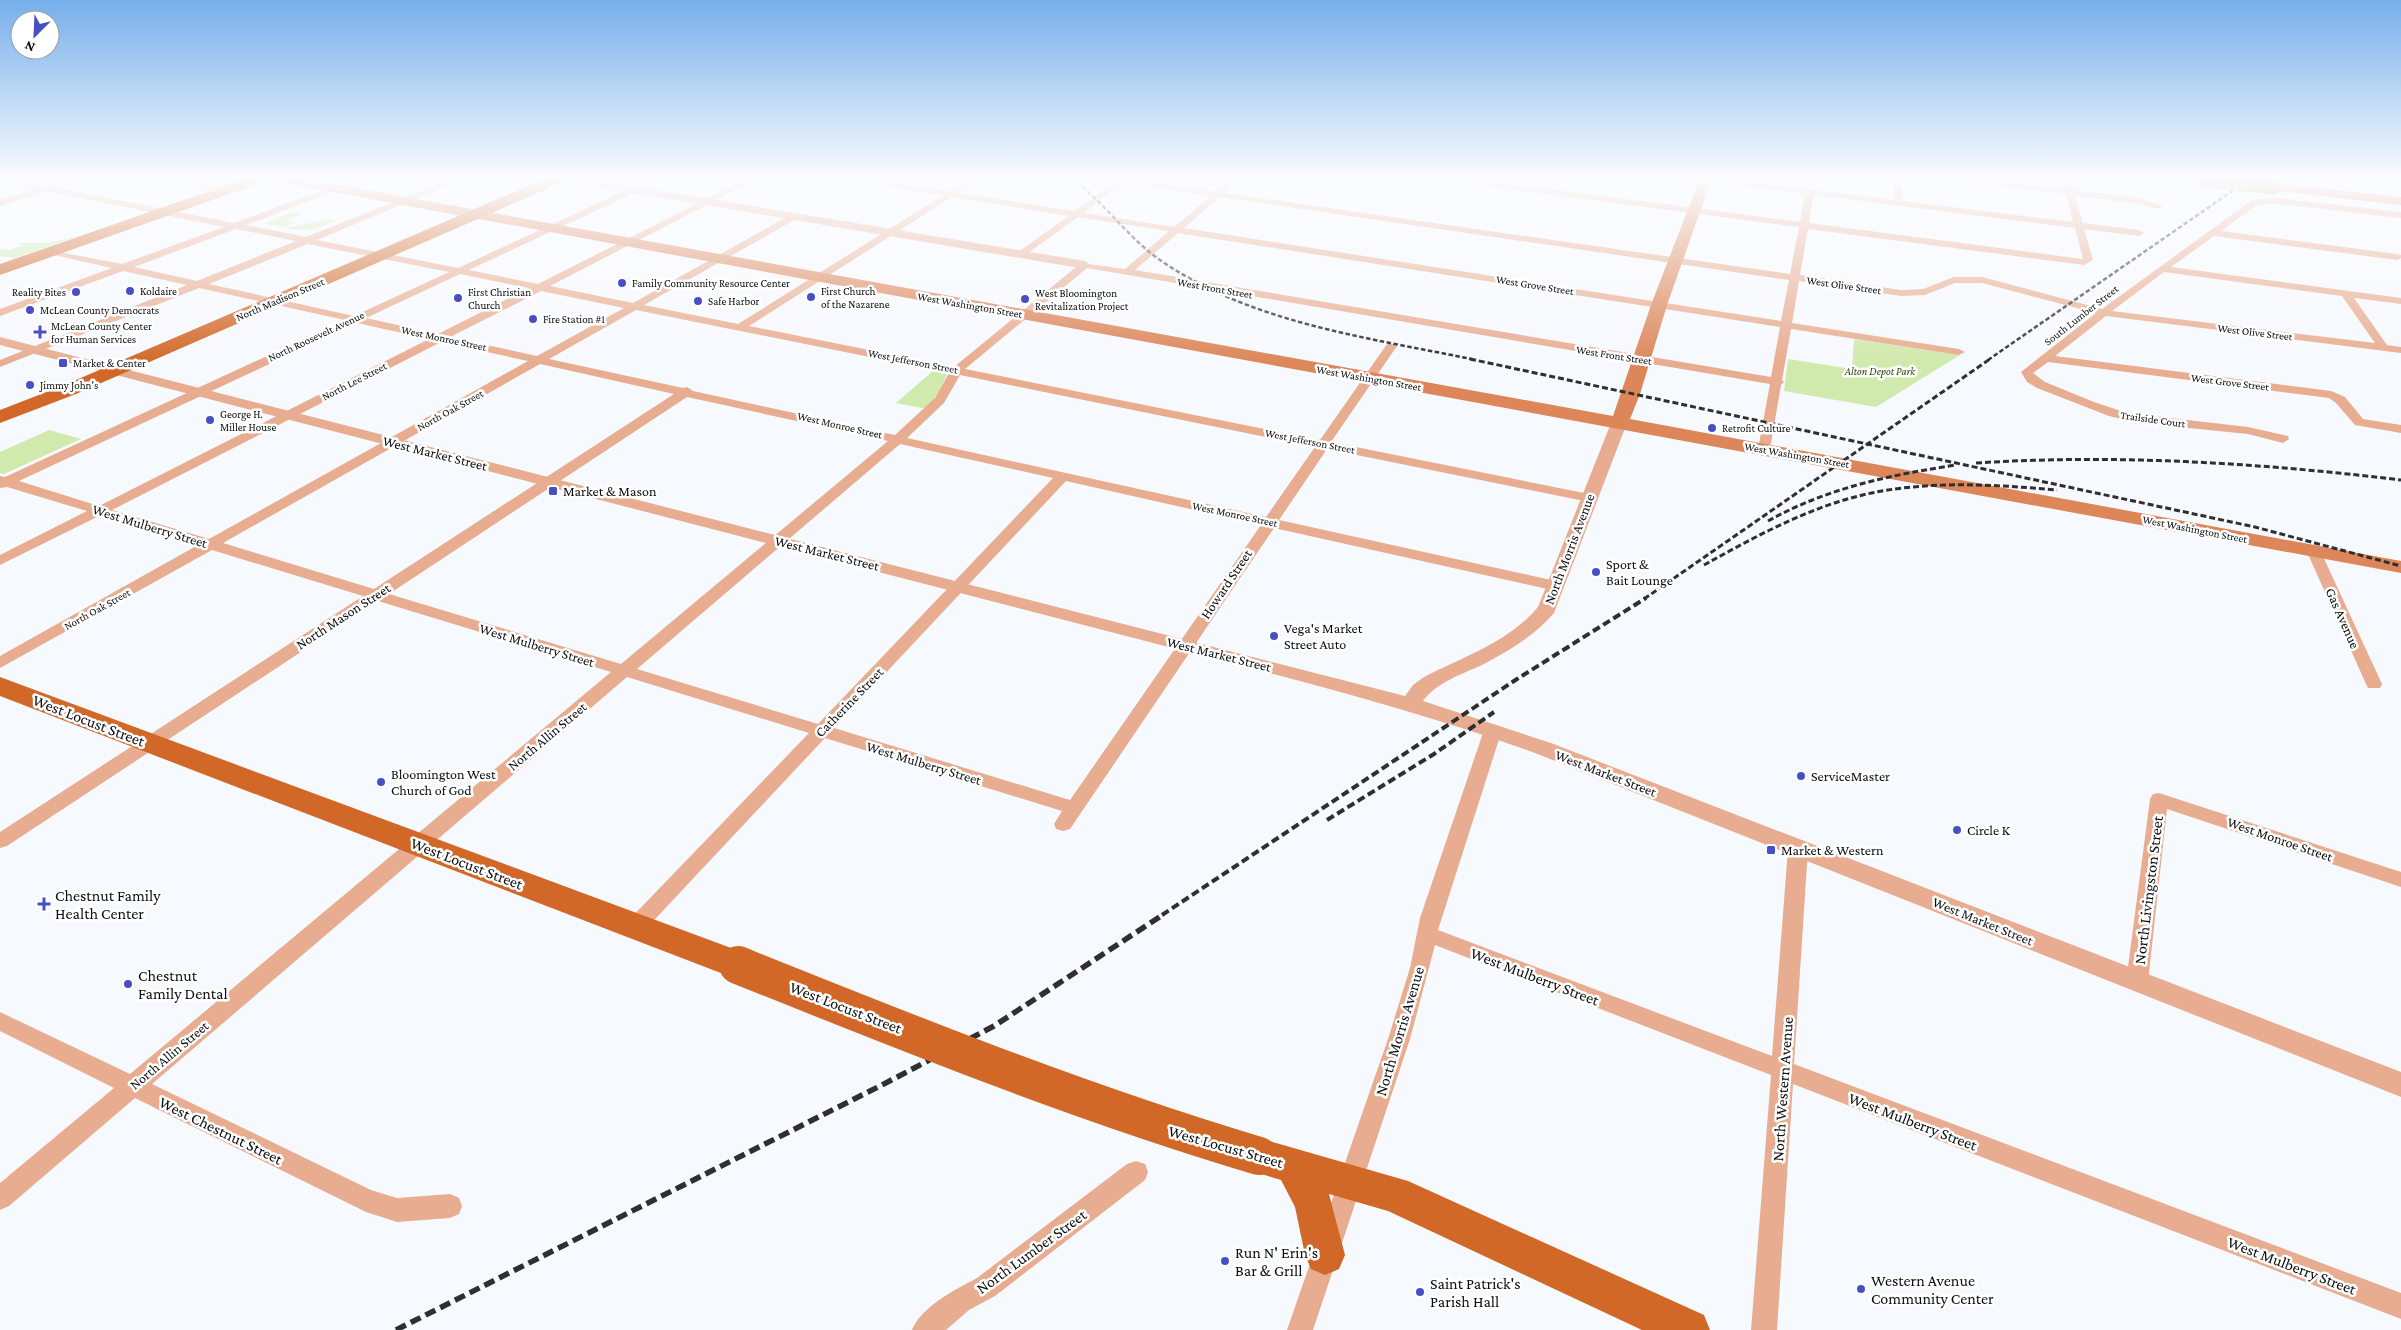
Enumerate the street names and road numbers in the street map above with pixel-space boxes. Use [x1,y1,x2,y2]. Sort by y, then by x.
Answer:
street label: West Grove Street [1495,273,1575,297]
street label: West Olive Street [1806,274,1882,296]
street label: North Madison Street [234,275,326,323]
street label: West Front Street [1176,275,1254,301]
street label: South Lumber Street [2042,282,2121,348]
street label: West Washington Street [916,290,1024,321]
street label: North Roosevelt Avenue [266,308,366,364]
street label: West Olive Street [2217,321,2293,343]
street label: West Monroe Street [400,323,488,353]
street label: West Front Street [1575,343,1653,367]
street label: West Jefferson Street [867,346,959,377]
street label: North Lee Street [320,359,389,402]
street label: West Washington Street [1315,363,1423,394]
street label: West Grove Street [2190,371,2270,393]
street label: North Oak Street [415,387,485,433]
street label: Trailside Court [2120,408,2187,430]
street label: West Monroe Street [796,409,884,441]
street label: West Jefferson Street [1264,426,1356,457]
street label: West Market Street [381,432,489,474]
street label: West Washington Street [1743,440,1851,471]
street label: North Morris Avenue [1541,491,1597,607]
street label: West Monroe Street [1191,499,1279,529]
street label: West Mulberry Street [91,501,210,551]
street label: West Washington Street [2141,513,2249,546]
street label: West Market Street [773,532,881,574]
street label: Howard Street [1197,546,1255,622]
street label: North Mason Street [293,579,393,652]
street label: Gas Avenue [2323,585,2363,651]
street label: North Oak Street [62,586,132,632]
street label: West Mulberry Street [478,620,597,670]
street label: West Market Street [1165,633,1273,675]
street label: Catherine Street [812,664,887,740]
street label: West Locust Street [30,691,148,750]
street label: North Allin Street [504,698,590,774]
street label: West Mulberry Street [865,738,984,788]
street label: West Market Street [1553,746,1659,800]
street label: West Monroe Street [2225,813,2335,865]
street label: North Livingston Street [2131,814,2167,965]
street label: West Locust Street [408,834,526,893]
street label: West Market Street [1930,894,2036,949]
street label: West Mulberry Street [1468,944,1602,1010]
street label: North Morris Avenue [1372,965,1427,1098]
street label: West Locust Street [787,978,905,1037]
street label: North Western Avenue [1769,1016,1796,1162]
street label: North Allin Street [126,1017,212,1093]
street label: West Mulberry Street [1846,1089,1980,1155]
street label: West Chestnut Street [156,1093,286,1168]
street label: West Locust Street [1166,1122,1286,1171]
street label: North Lumber Street [973,1205,1090,1297]
street label: West Mulberry Street [2225,1233,2359,1299]

